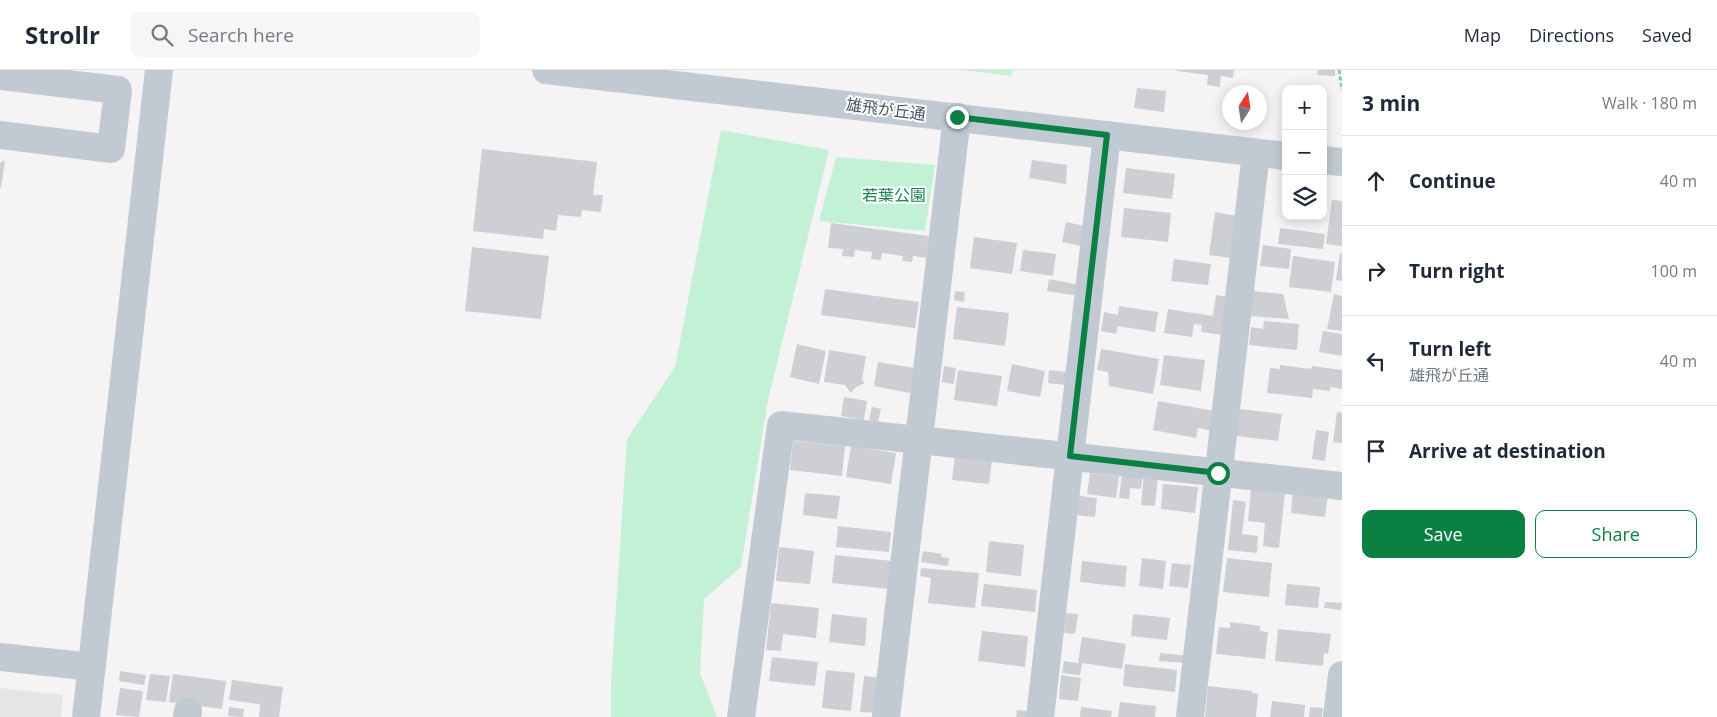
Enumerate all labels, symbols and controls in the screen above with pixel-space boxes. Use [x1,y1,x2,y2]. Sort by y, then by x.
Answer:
search box [130,12,480,57]
text: Strollr [25,18,100,51]
icon: search [148,21,176,49]
text: Search here [188,22,294,48]
text: Map [1464,23,1501,47]
text: Directions [1529,23,1614,47]
text: Saved [1642,23,1692,47]
north arrow [1222,85,1267,130]
map controls [1282,85,1327,220]
button: + [1282,85,1327,130]
text: 3 min [1362,89,1420,117]
text: Walk · 180 m [1602,92,1697,114]
street label: 雄飛が丘通 [845,93,927,125]
route end [946,106,969,129]
button: − [1282,130,1327,175]
icon: ahead [1362,167,1390,195]
text: Continue [1409,168,1496,194]
text: 40 m [1660,170,1697,192]
button: layers [1282,175,1327,220]
park label: 若葉公園 [862,184,926,206]
icon: right [1362,257,1390,285]
text: Turn right [1409,258,1504,284]
text: 100 m [1651,260,1697,282]
text: Turn left [1409,336,1491,362]
icon: left [1362,347,1390,375]
text: 40 m [1660,350,1697,372]
text: 雄飛が丘通 [1409,364,1489,386]
icon: arrive [1362,437,1390,465]
text: Arrive at destination [1409,438,1606,464]
route start [1207,462,1230,485]
button: Save [1362,510,1525,558]
button: Share [1535,510,1697,558]

